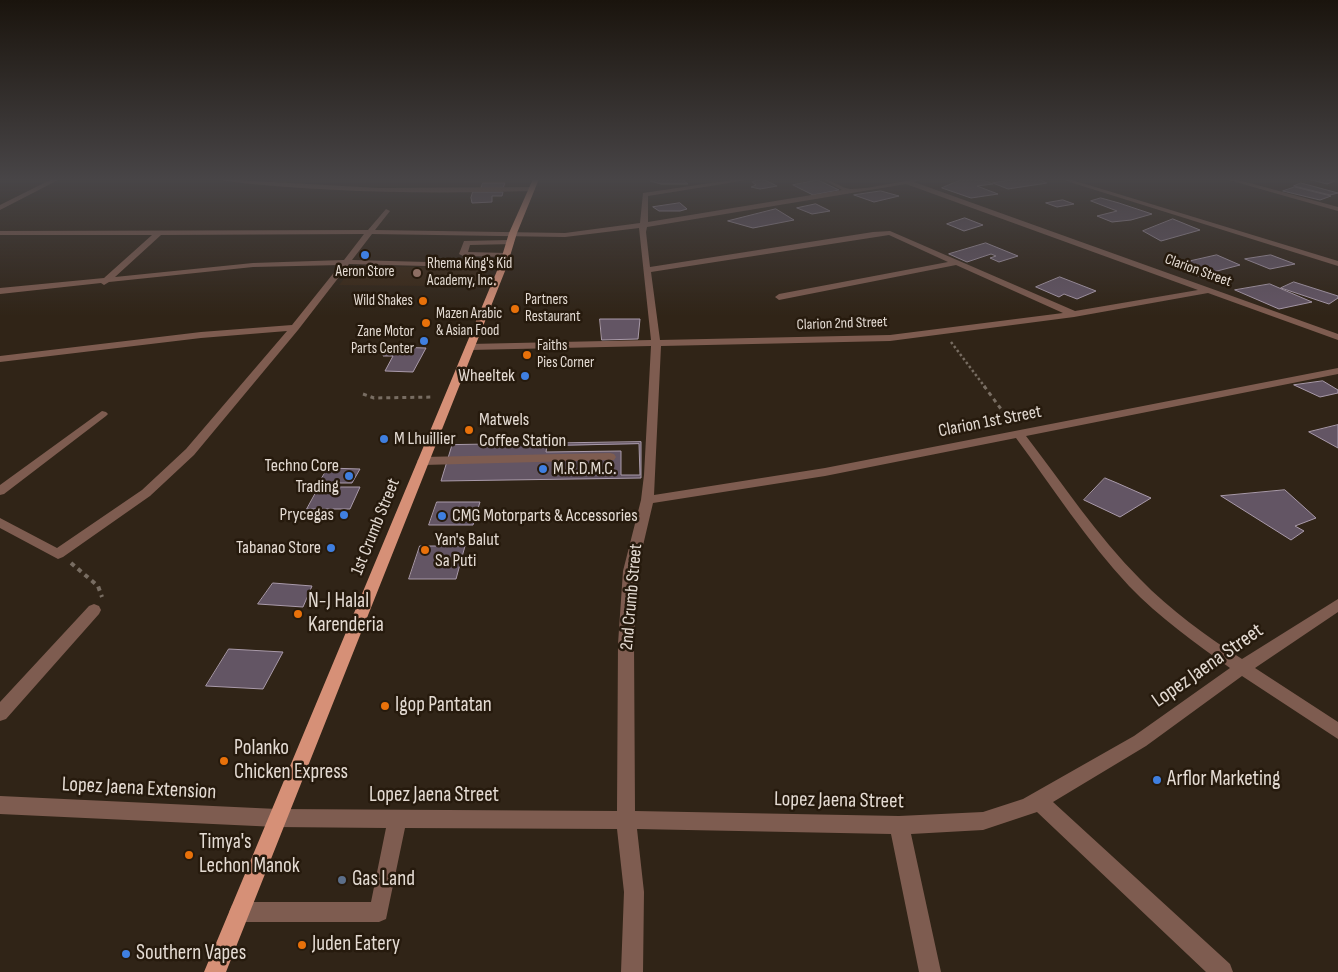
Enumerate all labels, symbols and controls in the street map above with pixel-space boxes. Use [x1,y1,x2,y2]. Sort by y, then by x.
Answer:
marker: Aeron Store [359,249,371,261]
street label: Clarion Street [1162,251,1234,291]
place label: Rhema King's Kid Academy, Inc. [427,255,512,290]
place label: Aeron Store [336,263,394,281]
marker: Rhema King's Kid Academy, Inc. [411,267,423,279]
place label: Partners Restaurant [525,291,581,326]
place label: Wild Shakes [353,292,413,310]
marker: Wild Shakes [417,295,429,307]
marker: Partners Restaurant [509,303,521,315]
place label: Mazen Arabic & Asian Food [436,305,502,340]
street label: Clarion 2nd Street [796,313,888,335]
marker: Mazen Arabic & Asian Food [420,317,432,329]
place label: Zane Motor Parts Center [351,323,414,358]
marker: Zane Motor Parts Center [418,335,430,347]
place label: Faiths Pies Corner [537,337,594,372]
marker: Faiths Pies Corner [521,349,533,361]
place label: Wheeltek [458,365,515,387]
marker: Wheeltek [519,370,531,382]
street label: Clarion 1st Street [937,401,1043,443]
place label: Matwels Coffee Station [479,409,566,452]
marker: Matwels Coffee Station [463,424,475,436]
place label: M Lhuillier [394,428,456,450]
marker: M Lhuillier [378,433,390,445]
place label: Techno Core Trading [265,455,339,498]
place label: M.R.D.M.C. [553,458,616,480]
marker: M.R.D.M.C. [537,463,549,475]
marker: Techno Core Trading [343,470,355,482]
street label: 1st Crumb Street [347,476,405,578]
place label: Prycegas [280,504,334,526]
place label: CMG Motorparts & Accessories [452,505,638,527]
marker: Prycegas [338,509,350,521]
marker: CMG Motorparts & Accessories [436,510,448,522]
place label: Yan's Balut Sa Puti [435,529,499,572]
place label: Tabanao Store [236,537,321,559]
marker: Tabanao Store [325,542,337,554]
street label: 2nd Crumb Street [617,543,647,651]
marker: Yan's Balut Sa Puti [419,544,431,556]
place label: N-J Halal Karenderia [308,589,384,639]
marker: N-J Halal Karenderia [292,608,304,620]
street label: Lopez Jaena Street [1148,618,1268,714]
place label: Igop Pantatan [395,693,492,719]
marker: Igop Pantatan [379,700,391,712]
place label: Polanko Chicken Express [234,736,348,786]
marker: Polanko Chicken Express [218,755,230,767]
place label: Arflor Marketing [1167,767,1280,793]
street label: Lopez Jaena Extension [61,772,217,806]
marker: Arflor Marketing [1151,774,1163,786]
street label: Lopez Jaena Street [369,783,499,809]
street label: Lopez Jaena Street [774,787,904,815]
place label: Timya's Lechon Manok [199,830,300,880]
marker: Timya's Lechon Manok [183,849,195,861]
place label: Gas Land [352,867,415,893]
marker: Gas Land [336,874,348,886]
place label: Juden Eatery [312,932,400,958]
marker: Juden Eatery [296,939,308,951]
place label: Southern Vapes [136,941,246,967]
marker: Southern Vapes [120,948,132,960]

